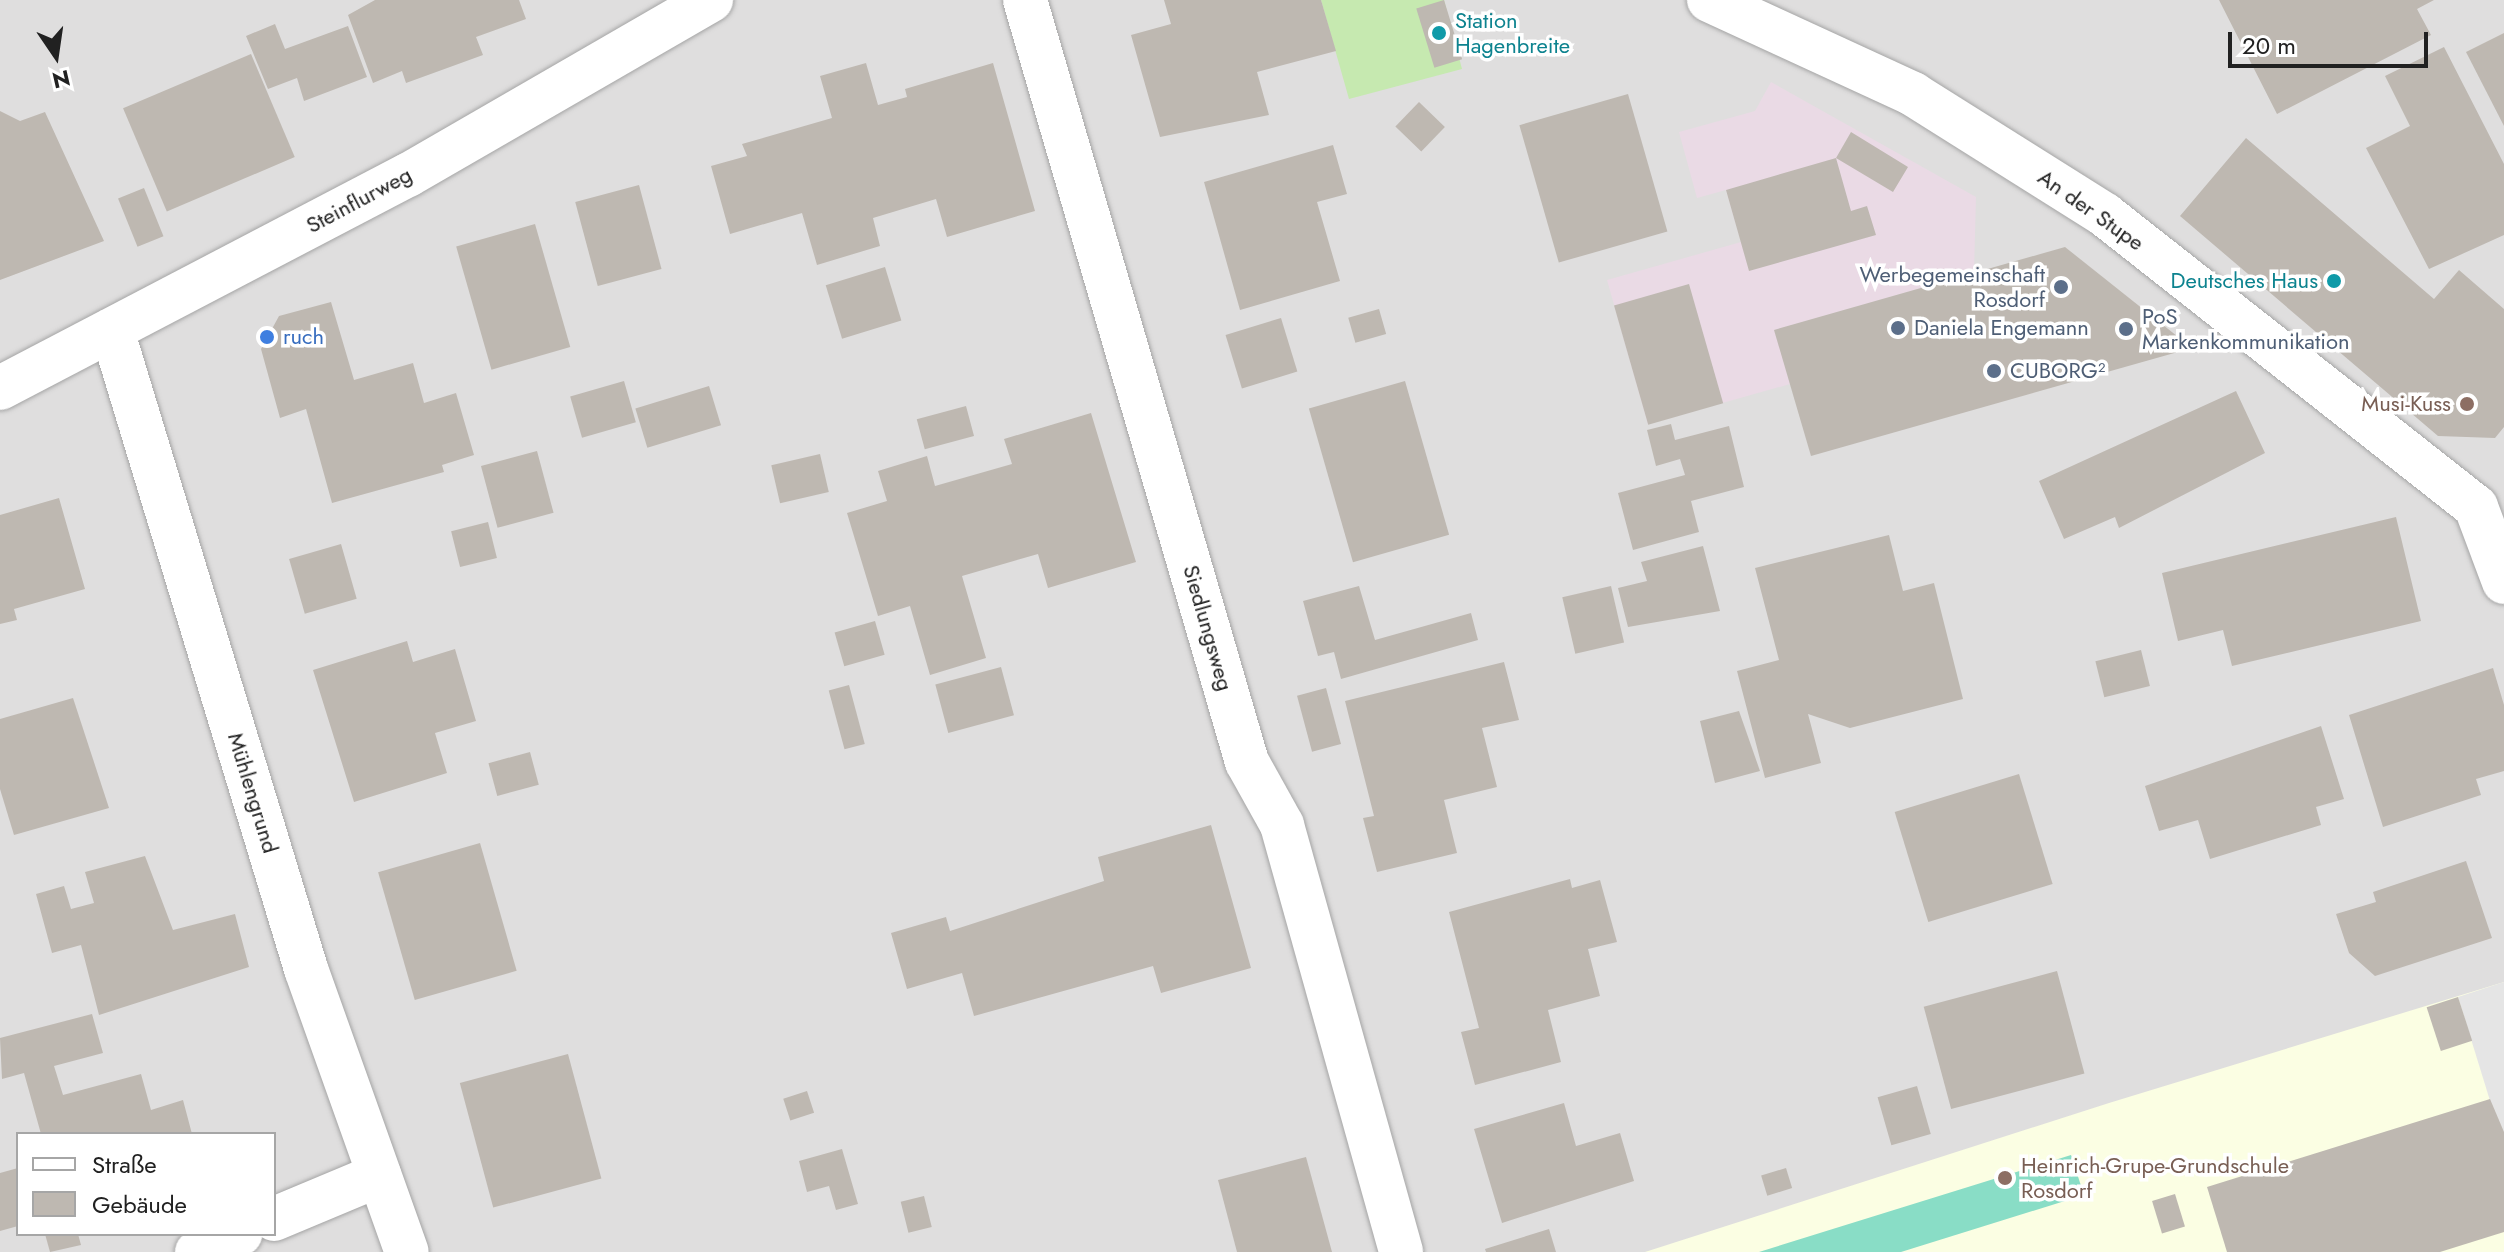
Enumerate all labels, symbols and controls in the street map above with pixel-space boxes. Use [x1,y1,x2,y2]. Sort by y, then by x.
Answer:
place label: Station Hagenbreite [1455,7,1570,58]
north arrow [16,16,96,96]
scale bar [2232,16,2432,66]
marker: Station Hagenbreite [1430,24,1448,42]
text: 20 m [2242,28,2296,63]
text: N [49,62,74,97]
street label: Steinflurweg [302,161,416,239]
street label: An der Stupe [2033,164,2149,256]
place label: Werbegemeinschaft Rosdorf [1860,261,2045,312]
place label: Deutsches Haus [2170,268,2318,294]
marker: Deutsches Haus [2325,272,2343,290]
marker: Werbegemeinschaft Rosdorf [2052,278,2070,296]
place label: PoS Markenkommunikation [2142,303,2350,354]
place label: Daniela Engemann [1914,315,2089,341]
marker: Daniela Engemann [1889,319,1907,337]
marker: PoS Markenkommunikation [2117,320,2135,338]
place label: ruch [283,324,324,350]
marker: ruch [258,328,276,346]
place label: CUBORG² [2010,358,2105,384]
marker: CUBORG² [1985,362,2003,380]
place label: Musi-Kuss [2361,391,2451,417]
marker: Musi-Kuss [2458,395,2476,413]
street label: Siedlungsweg [1177,562,1239,694]
street label: Mühlengrund [222,730,284,856]
legend [16,1132,276,1236]
text: Straße [92,1147,157,1182]
place label: Heinrich-Grupe-Grundschule Rosdorf [2021,1152,2289,1204]
marker: Heinrich-Grupe-Grundschule Rosdorf [1996,1169,2014,1187]
text: Gebäude [92,1187,187,1222]

